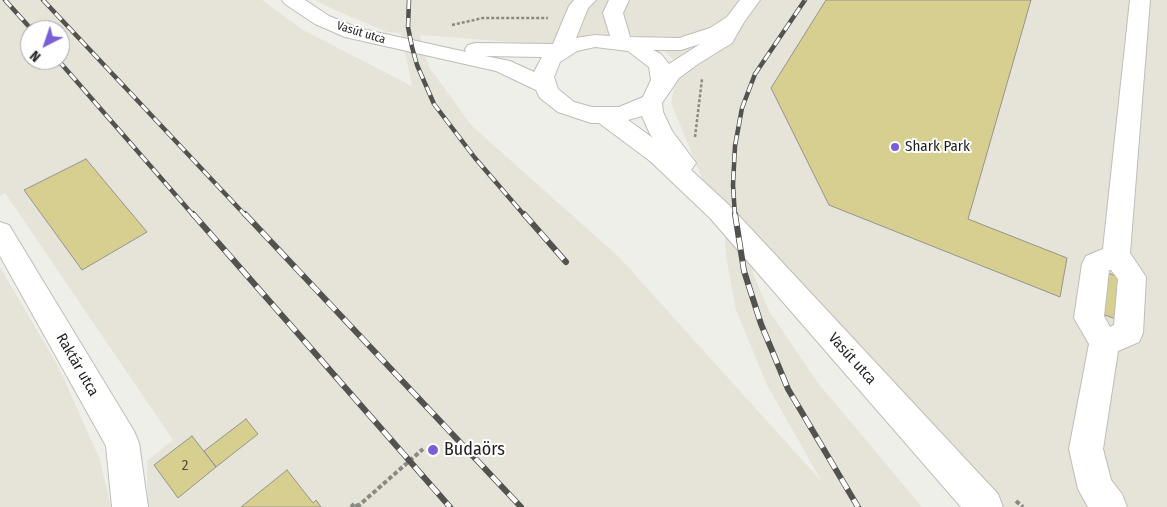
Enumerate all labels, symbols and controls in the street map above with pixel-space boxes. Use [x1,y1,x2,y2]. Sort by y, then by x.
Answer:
street label: Vasút utca [335,19,387,47]
north arrow [20,20,70,70]
text: N [27,47,44,65]
place label: Shark Park [905,138,970,156]
marker: Shark Park [889,141,901,153]
street label: Raktár utca [52,330,102,400]
street label: Vasút utca [824,330,880,388]
place label: Budaörs [444,439,505,461]
marker: Budaörs [426,443,440,457]
house number: 2 [182,457,188,475]

